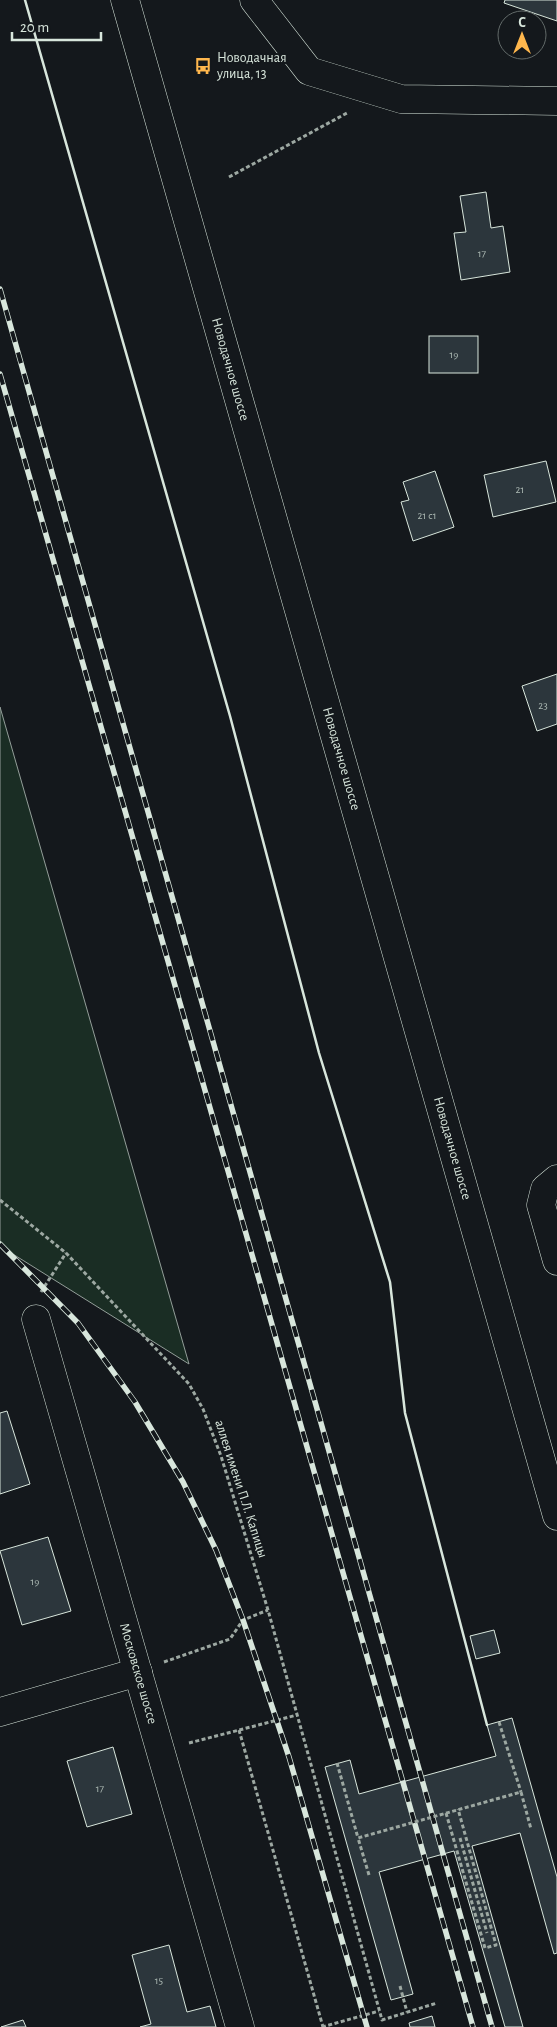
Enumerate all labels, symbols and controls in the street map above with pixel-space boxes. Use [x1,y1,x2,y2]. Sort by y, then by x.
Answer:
scale bar [12,10,101,42]
north arrow [497,10,547,60]
text: С [518,16,526,30]
text: 20 m [20,20,49,35]
place label: Новодачная улица, 13 [216,51,287,81]
bus stop icon: Новодачная улица, 13 [193,56,213,76]
house number: 17 [478,248,487,259]
street label: Новодачное шоссе [209,316,252,423]
house number: 19 [450,349,458,360]
house number: 21 [516,484,524,495]
house number: 21 с1 [418,510,436,521]
house number: 23 [538,700,548,711]
street label: Новодачное шоссе [320,706,363,812]
street label: Новодачное шоссе [431,1095,474,1202]
street label: аллея имени П.Л. Капицы [212,1418,270,1560]
house number: 19 [31,1576,39,1587]
street label: Московское шоссе [117,1621,159,1726]
house number: 17 [96,1783,105,1794]
house number: 15 [155,1975,164,1986]

